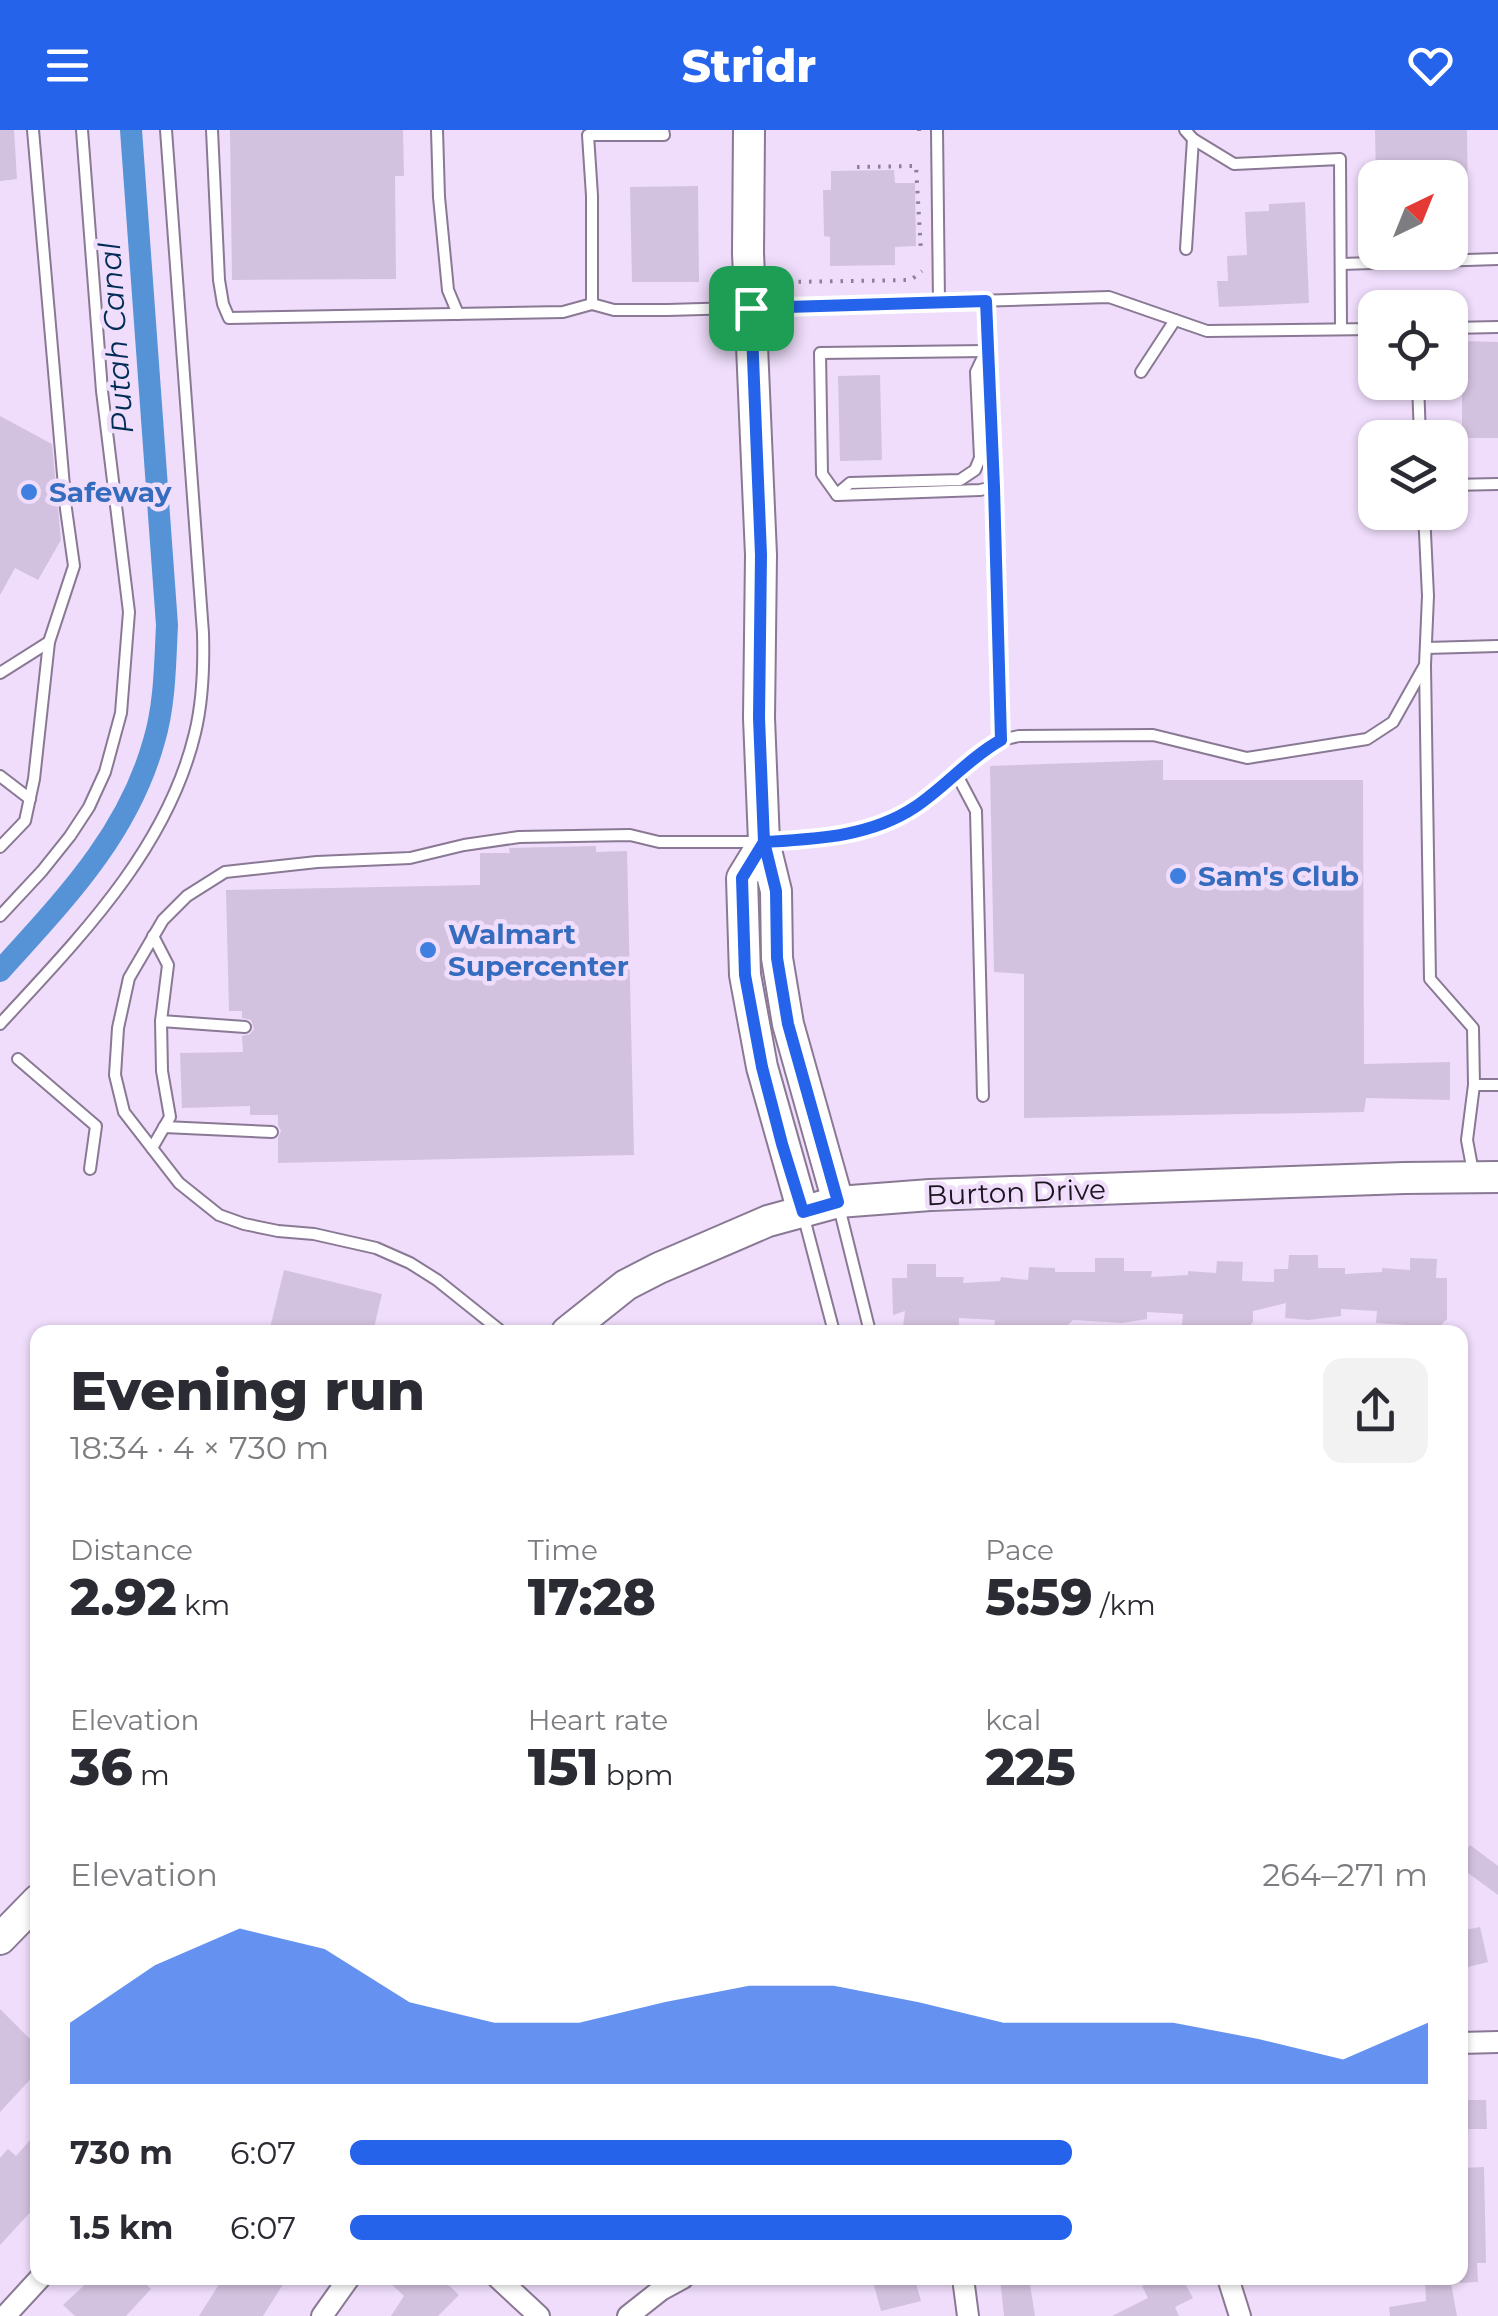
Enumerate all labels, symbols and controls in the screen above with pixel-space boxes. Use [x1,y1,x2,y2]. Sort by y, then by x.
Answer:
icon: menu [40,38,95,93]
text: Stridr [682,38,816,93]
icon: heart [1403,38,1458,93]
north arrow [1358,160,1468,270]
map controls [1358,160,1468,530]
water label: Putah Canal [91,241,141,435]
pin [709,266,794,351]
icon: arrive [724,281,779,336]
button: locate [1358,290,1468,400]
button: layers [1358,420,1468,530]
place label: Safeway [49,475,172,509]
marker: Safeway [18,481,40,503]
place label: Sam's Club [1198,859,1359,893]
marker: Sam's Club [1167,865,1189,887]
place label: Walmart Supercenter [448,917,629,983]
marker: Walmart Supercenter [417,939,439,961]
street label: Burton Drive [926,1172,1106,1212]
text: Evening run [70,1357,425,1424]
button: share [1323,1358,1428,1463]
text: 18:34 · 4 × 730 m [70,1428,329,1467]
text: Distance [70,1533,193,1567]
text: Time [528,1533,598,1567]
text: Pace [985,1533,1054,1567]
text: 2.92 [70,1567,177,1628]
text: 17:28 [528,1567,656,1628]
text: 5:59 [985,1567,1093,1628]
text: km [177,1588,230,1622]
text: /km [1093,1588,1156,1622]
text: Elevation [70,1703,199,1737]
text: Heart rate [528,1703,668,1737]
text: kcal [985,1703,1041,1737]
text: 36 [70,1737,133,1798]
text: 151 [528,1737,599,1798]
text: 225 [985,1737,1076,1798]
text: m [133,1758,170,1792]
text: bpm [599,1758,674,1792]
text: Elevation [70,1855,218,1894]
text: 264–271 m [1262,1855,1428,1894]
text: 730 m [70,2133,173,2172]
text: 6:07 [230,2133,296,2172]
text: 1.5 km [70,2208,173,2247]
text: 6:07 [230,2208,296,2247]

